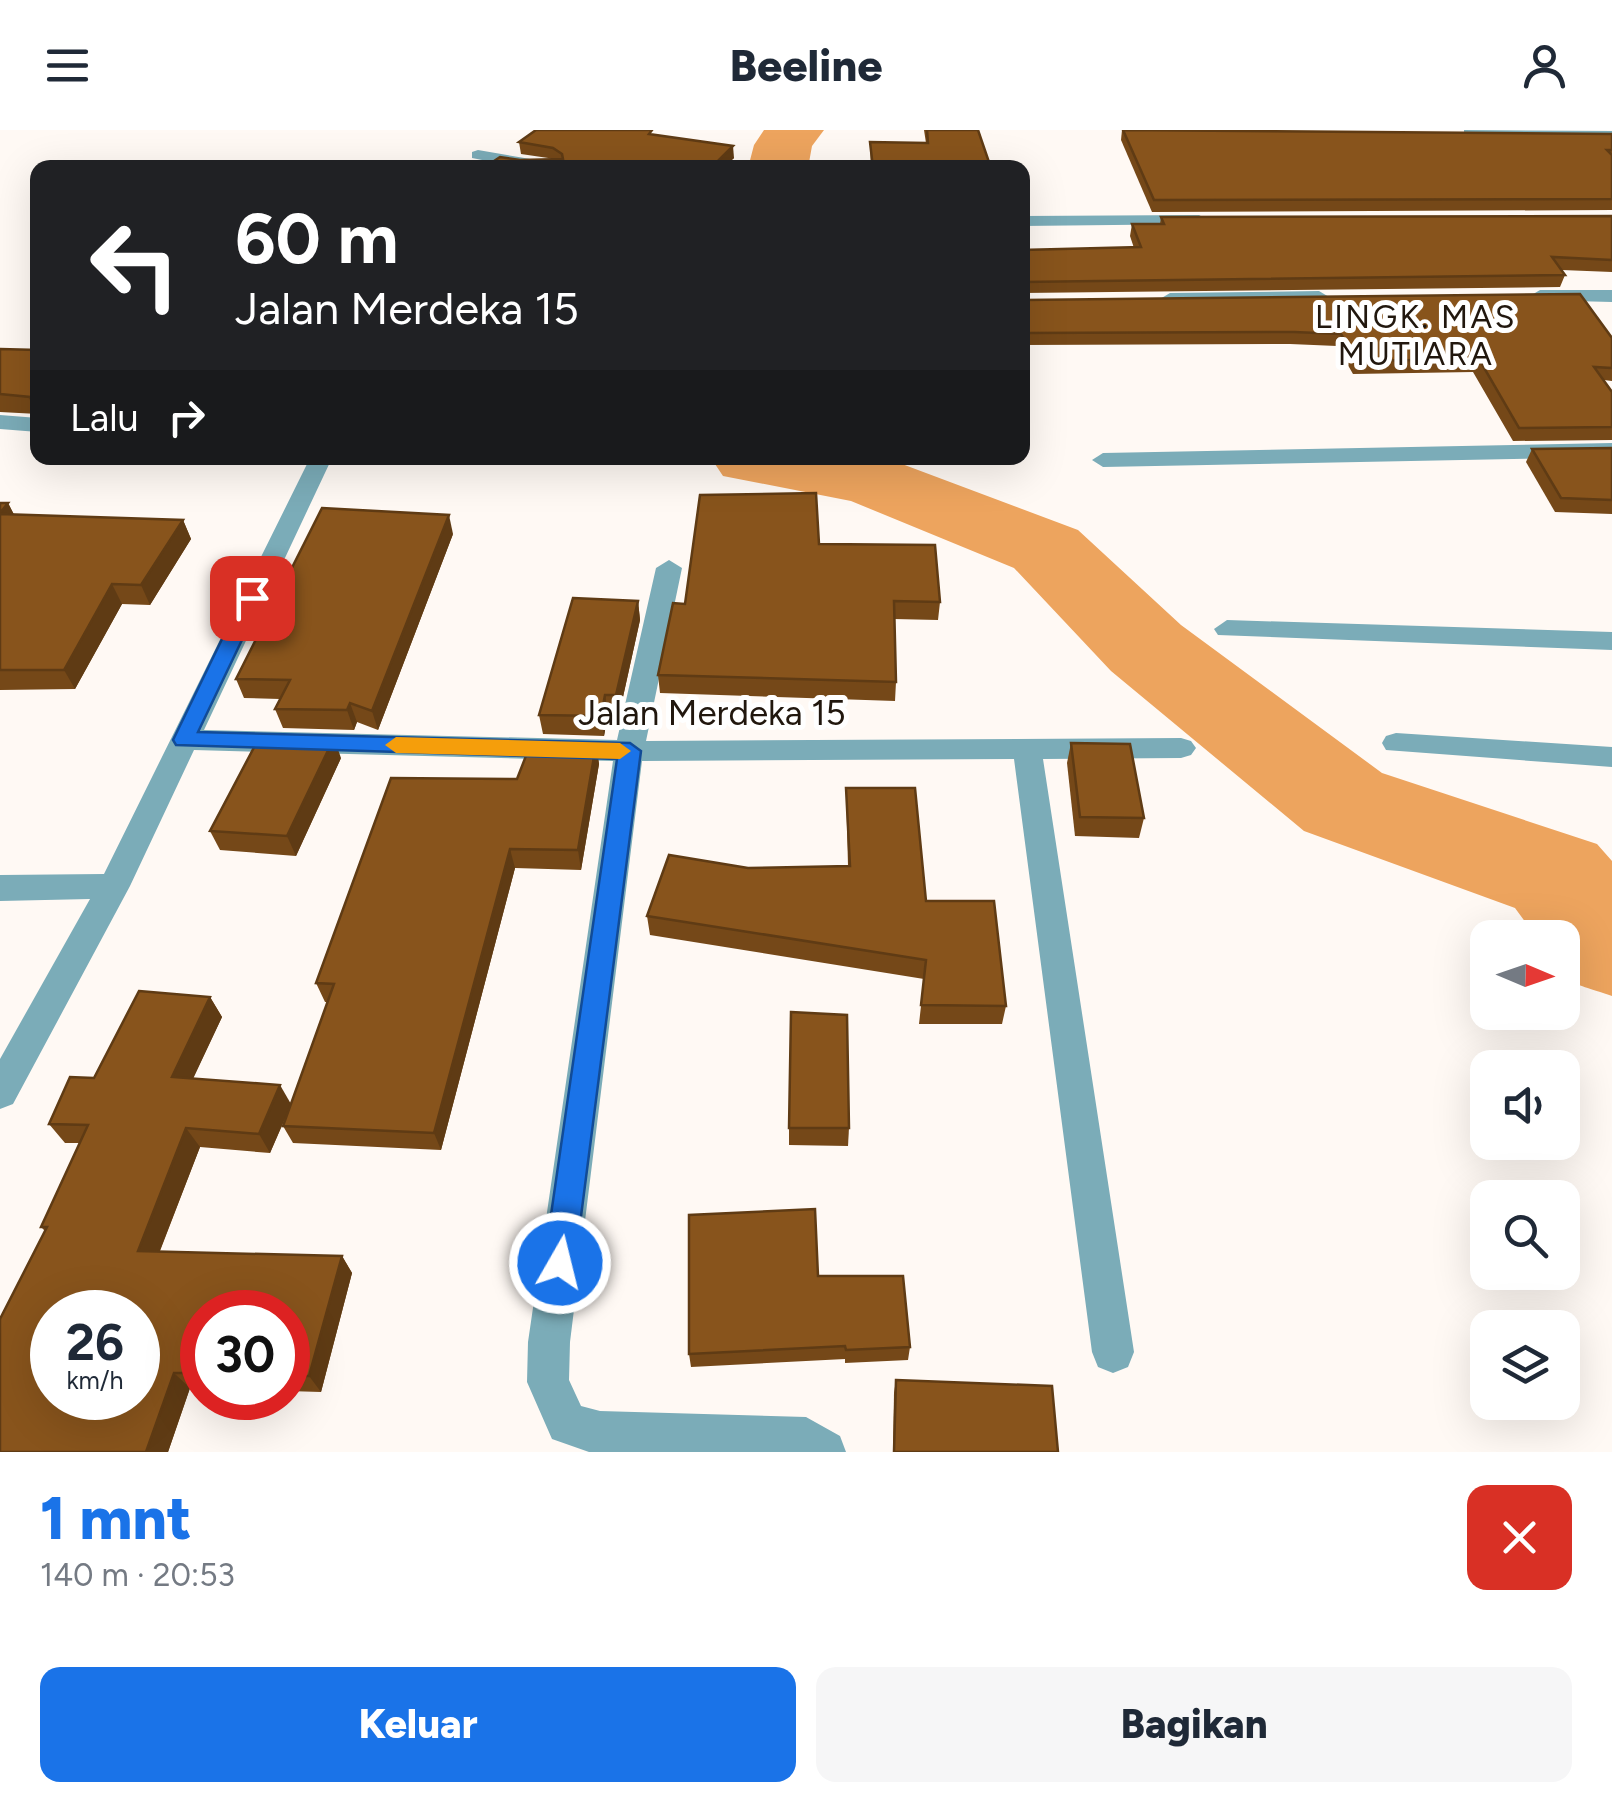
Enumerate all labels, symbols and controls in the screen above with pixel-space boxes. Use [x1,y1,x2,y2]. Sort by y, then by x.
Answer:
icon: menu [40,38,95,93]
text: Beeline [729,38,883,92]
icon: person [1517,38,1572,93]
text: 60 m [235,196,399,281]
icon: left [70,200,200,330]
text: Jalan Merdeka 15 [235,281,579,335]
district label: LINGK. MAS MUTIARA [1315,298,1517,373]
icon: right [159,390,214,445]
text: Lalu [70,395,139,441]
pin [210,556,295,641]
icon: arrive [225,571,280,626]
street label: Jalan Merdeka 15 [578,692,846,734]
north arrow [1470,920,1580,1030]
map controls [1470,920,1580,1420]
button: sound [1470,1050,1580,1160]
button: search [1470,1180,1580,1290]
position arrow [508,1211,612,1315]
speed limit sign: 30 [180,1290,310,1420]
button: layers [1470,1310,1580,1420]
text: 26 [66,1312,124,1373]
text: km/h [66,1365,124,1395]
text: 1 mnt [40,1482,192,1554]
button: close [1467,1485,1572,1590]
text: 140 m · 20:53 [40,1556,235,1594]
button: Keluar [40,1667,796,1782]
button: Bagikan [816,1667,1572,1782]

